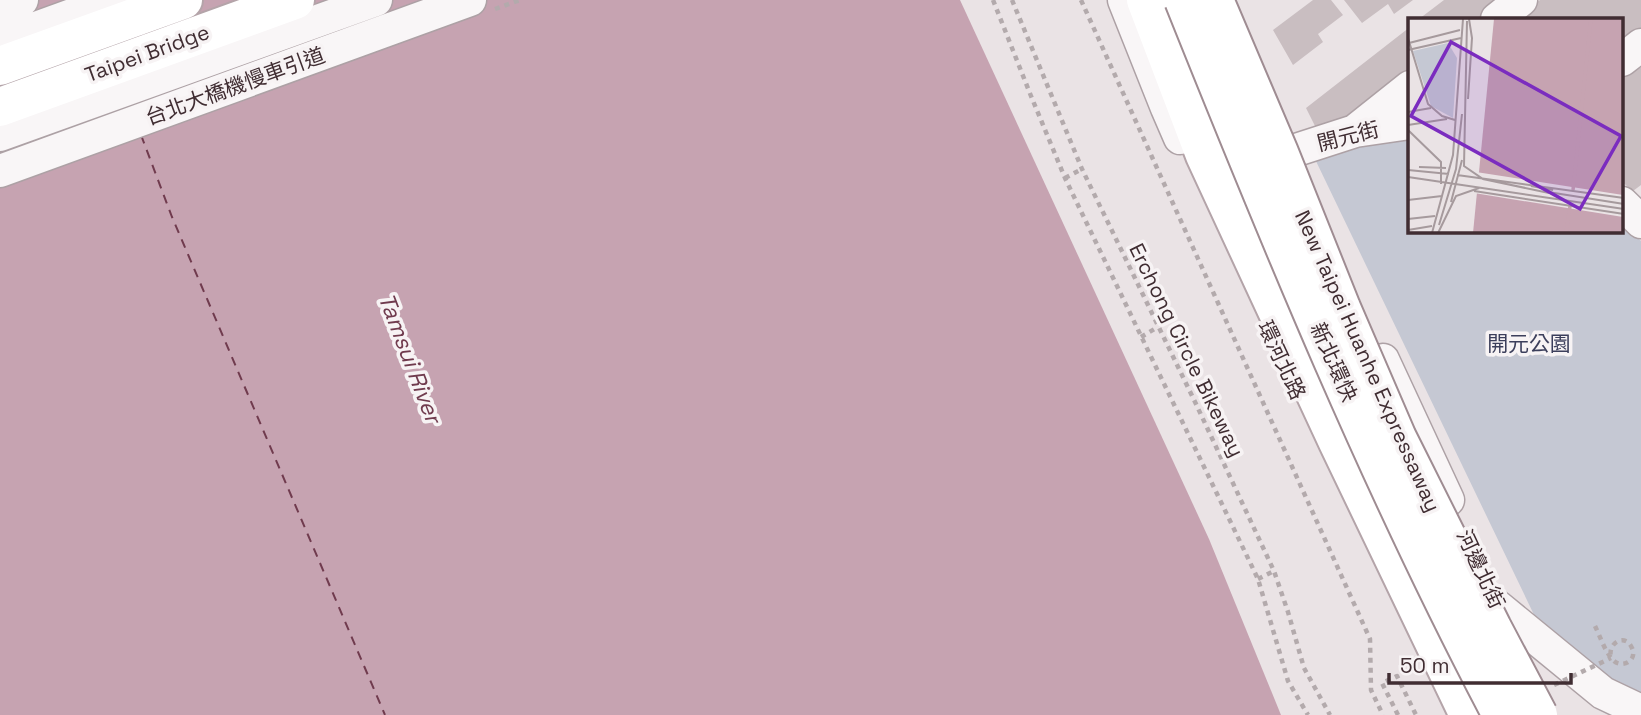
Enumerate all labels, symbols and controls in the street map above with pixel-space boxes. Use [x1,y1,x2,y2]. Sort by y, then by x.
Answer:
street label: Taipei Bridge [81,18,213,88]
inset map [1408,18,1624,233]
street label: 台北大橋機慢車引道 [142,41,328,131]
street label: 開元街 [1314,115,1382,157]
street label: New Taipei Huanhe Expressaway [1289,206,1447,516]
street label: Erchong Circle Bikeway [1123,239,1251,461]
water label: Tamsui River [372,289,449,429]
street label: 環河北路 [1252,316,1312,404]
street label: 新北環快 [1305,318,1363,406]
park label: 開元公園 [1487,330,1571,357]
street label: 河邊北街 [1451,525,1511,613]
scale bar [1389,642,1571,686]
text: 50 m [1400,652,1450,679]

